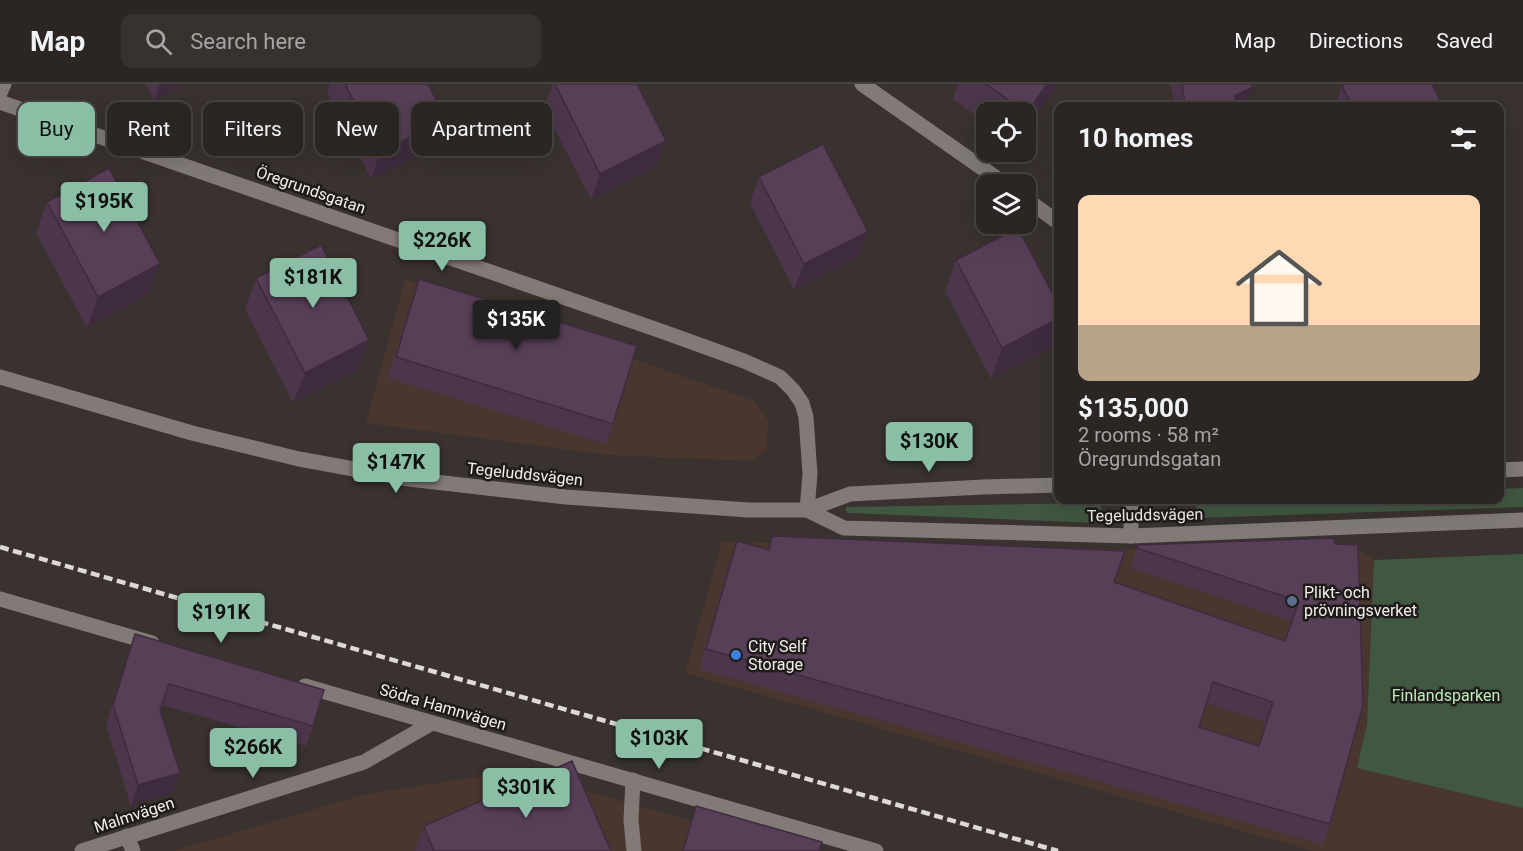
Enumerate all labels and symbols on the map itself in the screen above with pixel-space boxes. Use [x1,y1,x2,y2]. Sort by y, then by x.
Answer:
street label: Öregrundsgatan [254,162,368,218]
pin: $195K [62,182,146,233]
pin: $226K [400,221,484,272]
pin: $181K [271,258,355,309]
pin: $135K [474,300,558,351]
pin: $130K [887,422,971,473]
pin: $147K [354,443,438,494]
street label: Tegeluddsvägen [466,458,584,490]
street label: Tegeluddsvägen [1087,504,1203,526]
place label: Plikt- och prövningsverket [1304,583,1417,620]
pin: $191K [179,593,263,644]
marker: Plikt- och prövningsverket [1285,594,1299,608]
place label: City Self Storage [748,637,807,674]
marker: City Self Storage [729,648,743,662]
street label: Södra Hamnvägen [377,680,509,734]
park label: Finlandsparken [1392,686,1500,705]
pin: $103K [617,719,701,770]
pin: $266K [211,728,295,779]
pin: $301K [484,768,568,819]
street label: Malmvägen [91,793,177,837]

